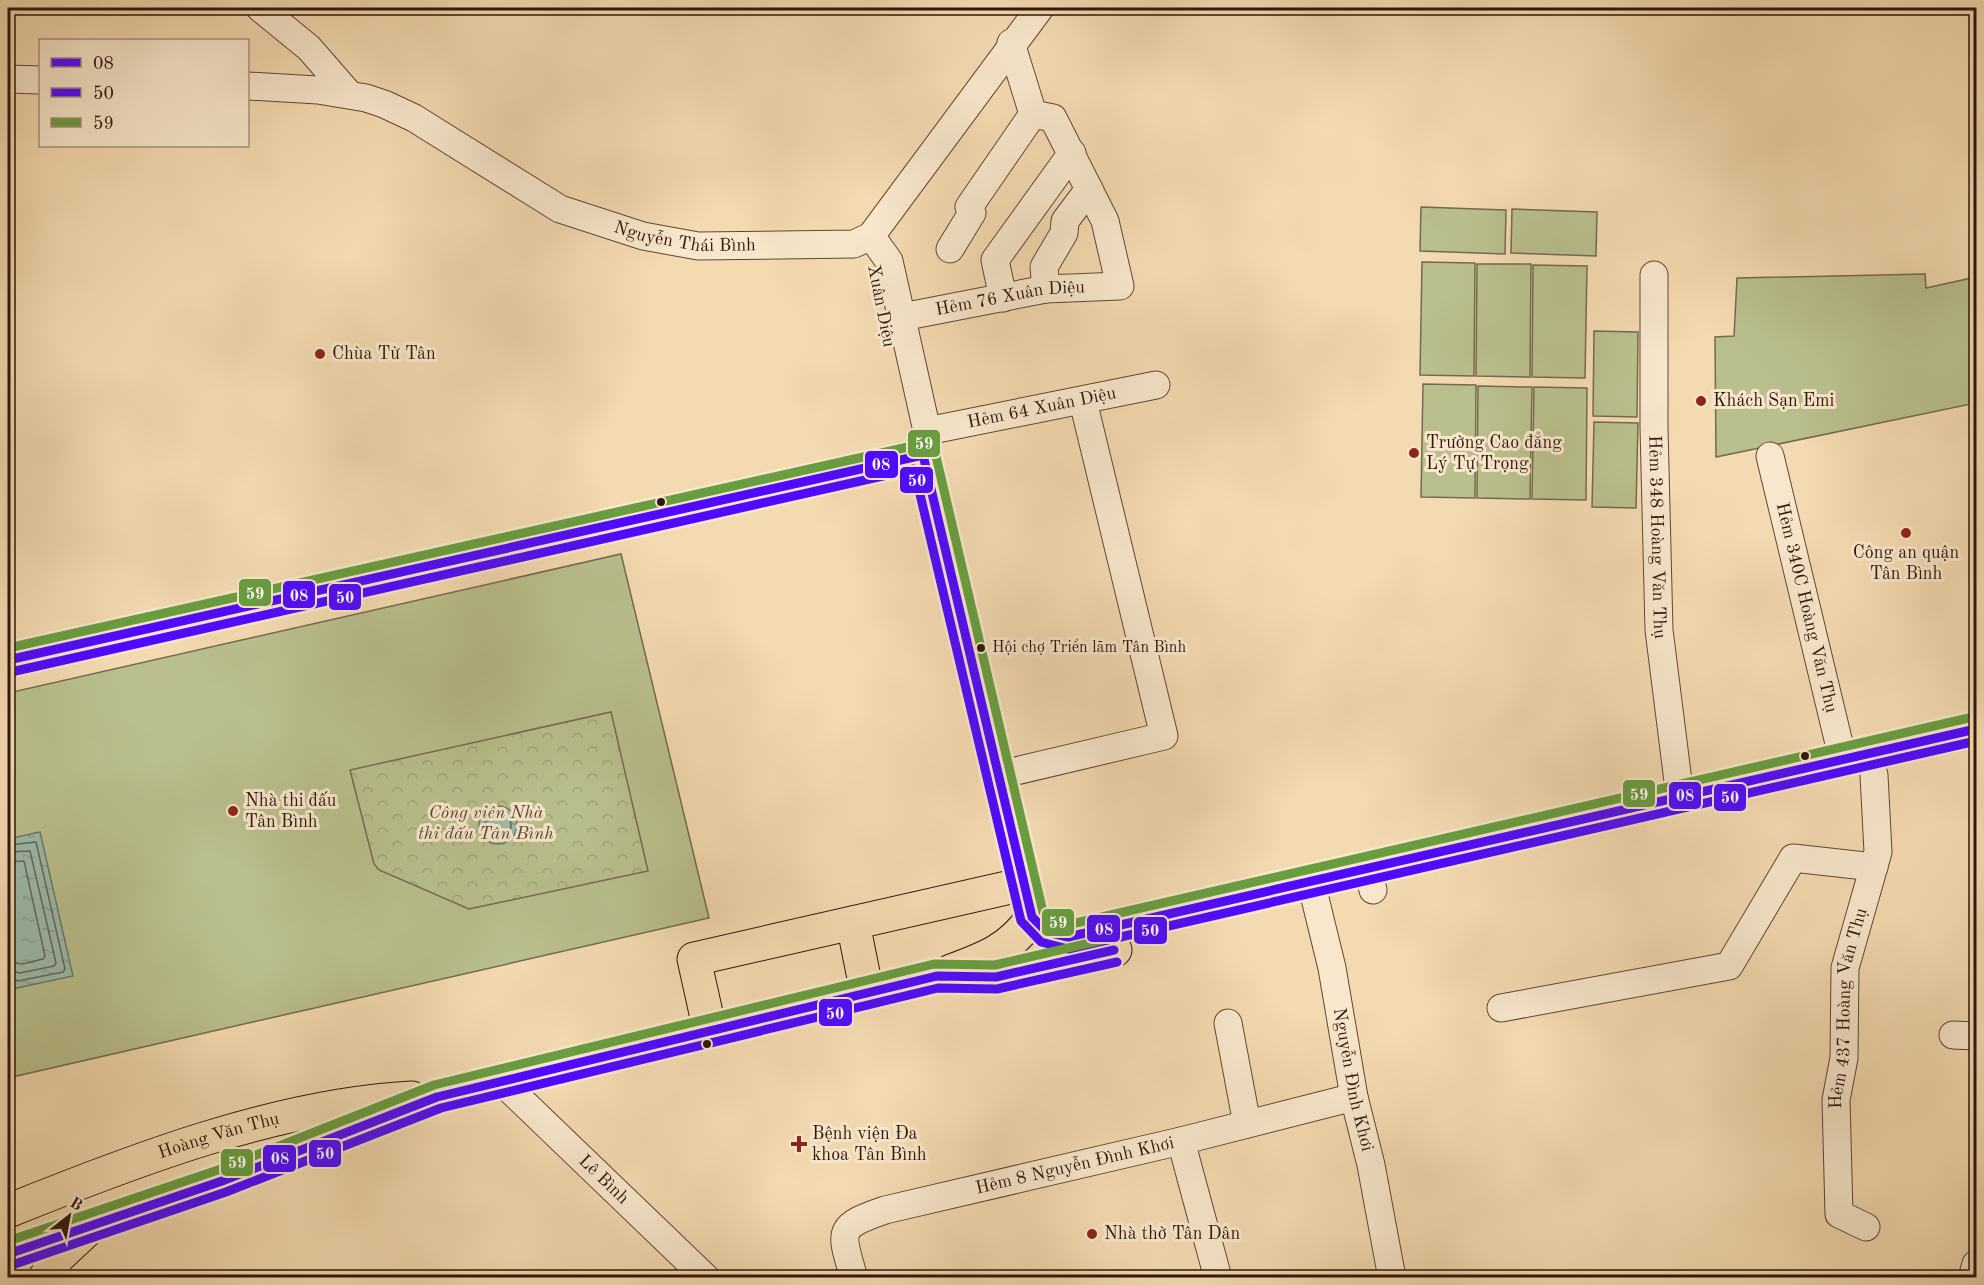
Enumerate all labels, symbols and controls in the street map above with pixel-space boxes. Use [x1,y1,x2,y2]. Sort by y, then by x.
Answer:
legend [39,39,249,147]
text: 08 [93,55,114,73]
text: 50 [93,85,114,103]
text: 59 [93,115,114,133]
street label: Nguyễn Thái Bình [612,218,756,255]
street label: Xuân Diệu [864,263,898,349]
street label: Hẻm 76 Xuân Diệu [934,278,1086,319]
place label: Chùa Từ Tân [332,345,436,363]
marker: Chùa Từ Tân [313,347,327,361]
street label: Hẻm 64 Xuân Diệu [966,384,1118,432]
place label: Khách Sạn Emi [1713,392,1834,410]
marker: Khách Sạn Emi [1694,394,1708,408]
line badge: 59 [907,429,941,458]
place label: Trường Cao đẳng Lý Tự Trọng [1426,431,1562,473]
street label: Hẻm 348 Hoàng Văn Thụ [1645,435,1669,640]
text: 59 [915,437,933,453]
marker: Trường Cao đẳng Lý Tự Trọng [1407,446,1421,460]
line badge: 08 [864,450,899,479]
text: 08 [872,458,890,474]
line badge: 50 [899,466,934,494]
text: 50 [908,474,926,490]
unlabelled marker [655,496,667,508]
street label: Hẻm 340C Hoàng Văn Thụ [1772,501,1840,715]
marker: Công an quận Tân Bình [1899,526,1913,540]
place label: Công an quận Tân Bình [1853,544,1959,583]
line badge: 59 [238,578,272,607]
line badge: 08 [282,580,316,609]
line badge: 50 [328,583,362,611]
text: 59 [246,587,264,603]
text: 08 [290,589,308,605]
text: 50 [336,591,354,607]
place label: Hội chợ Triển lãm Tân Bình [992,638,1187,656]
marker: Hội chợ Triển lãm Tân Bình [975,642,987,654]
unlabelled marker [1799,750,1811,762]
line badge: 59 [1622,779,1656,808]
line badge: 08 [1668,781,1702,810]
line badge: 50 [1713,783,1747,812]
text: 59 [1630,788,1648,804]
text: 08 [1676,789,1694,805]
place label: Nhà thi đấu Tân Bình [245,791,337,831]
text: 50 [1721,791,1739,807]
marker: Nhà thi đấu Tân Bình [226,804,240,818]
park label: Công viên Nhà thi đấu Tân Bình [418,804,554,843]
street label: Hẻm 437 Hoàng Văn Thụ [1827,905,1871,1109]
line badge: 59 [1041,908,1075,937]
line badge: 08 [1086,914,1121,943]
text: 59 [1049,916,1067,932]
line badge: 50 [1133,916,1168,945]
text: 08 [1095,923,1113,939]
text: 50 [1141,924,1159,940]
line badge: 50 [818,998,853,1027]
street label: Nguyễn Đình Khơi [1330,1006,1376,1153]
text: 50 [826,1007,844,1023]
unlabelled marker [701,1038,713,1050]
street label: Hoàng Văn Thụ [156,1109,282,1162]
place label: Bệnh viện Đa khoa Tân Bình [812,1125,927,1164]
street label: Hẻm 8 Nguyễn Đình Khơi [974,1134,1176,1198]
marker: Bệnh viện Đa khoa Tân Bình [790,1135,808,1153]
line badge: 50 [308,1139,342,1168]
line badge: 08 [262,1144,297,1173]
text: 50 [316,1147,334,1163]
line badge: 59 [220,1148,254,1177]
text: 08 [271,1152,289,1168]
street label: Lê Bình [575,1152,632,1208]
text: 59 [228,1156,246,1172]
north arrow [39,1186,99,1246]
text: B [67,1195,85,1215]
place label: Nhà thờ Tân Dân [1104,1225,1240,1243]
marker: Nhà thờ Tân Dân [1085,1227,1099,1241]

